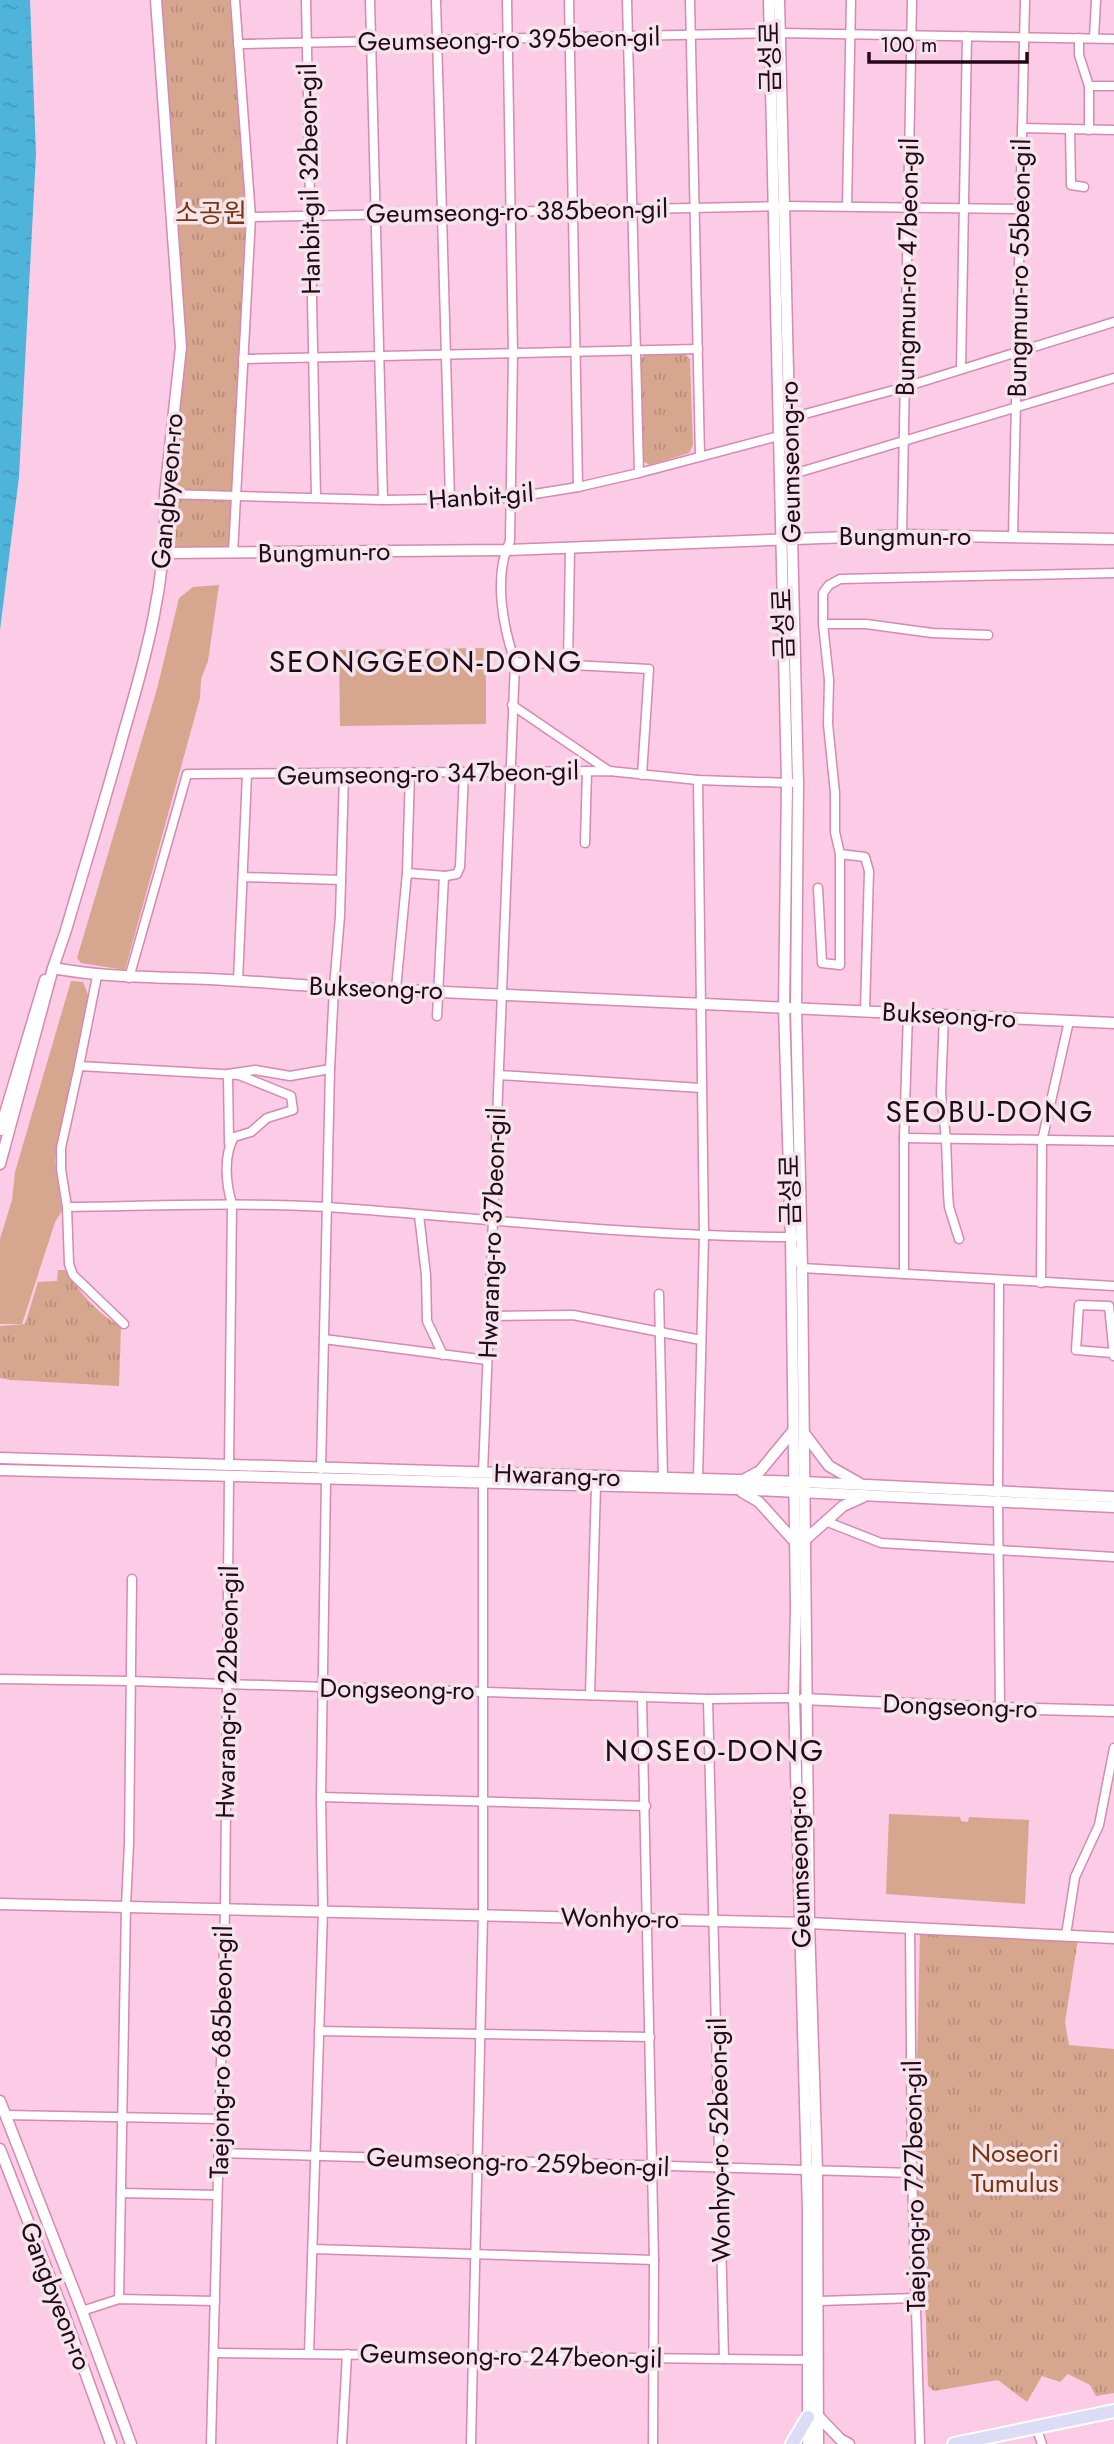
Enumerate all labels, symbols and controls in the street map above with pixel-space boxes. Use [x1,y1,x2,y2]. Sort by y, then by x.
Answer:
street label: Geumseong-ro 395beon-gil [357,17,661,61]
street label: 금성로 [750,21,790,93]
scale bar [869,21,1026,65]
text: 100 m [880,30,937,60]
street label: Hanbit-gil 32beon-gil [288,63,330,295]
street label: Bungmun-ro 47beon-gil [886,138,928,396]
street label: Bungmun-ro 55beon-gil [998,138,1040,398]
street label: Geumseong-ro 385beon-gil [366,189,668,233]
park label: 소공원 [175,194,247,232]
street label: Geumseong-ro [770,381,810,543]
street label: Gangbyeon-ro [141,412,193,570]
street label: Hanbit-gil [427,473,535,519]
street label: Bungmun-ro [839,517,971,555]
street label: Bungmun-ro [257,532,391,572]
street label: 금성로 [763,587,803,661]
district label: SEONGGEON-DONG [269,640,583,683]
street label: Geumseong-ro 347beon-gil [277,751,579,795]
street label: Bukseong-ro [308,967,444,1009]
street label: Bukseong-ro [881,993,1017,1037]
district label: SEOBU-DONG [885,1090,1095,1133]
street label: Hwarang-ro 37beon-gil [469,1107,515,1359]
street label: 금성로 [770,1154,810,1226]
street label: Hwarang-ro [493,1454,621,1496]
street label: Hwarang-ro 22beon-gil [206,1565,248,1819]
street label: Dongseong-ro [319,1669,475,1709]
street label: Dongseong-ro [882,1684,1038,1728]
district label: NOSEO-DONG [605,1729,825,1772]
street label: Geumseong-ro [777,1785,821,1949]
street label: Wonhyo-ro [560,1898,680,1938]
street label: Taejong-ro 685beon-gil [200,1925,242,2179]
street label: Wonhyo-ro 52beon-gil [698,2017,740,2263]
street label: Taejong-ro 727beon-gil [893,2060,935,2312]
park label: Noseori Tumulus [971,2134,1059,2202]
street label: Geumseong-ro 259beon-gil [366,2138,670,2186]
street label: Gangbyeon-ro [10,2216,102,2376]
street label: Geumseong-ro 247beon-gil [359,2334,663,2378]

